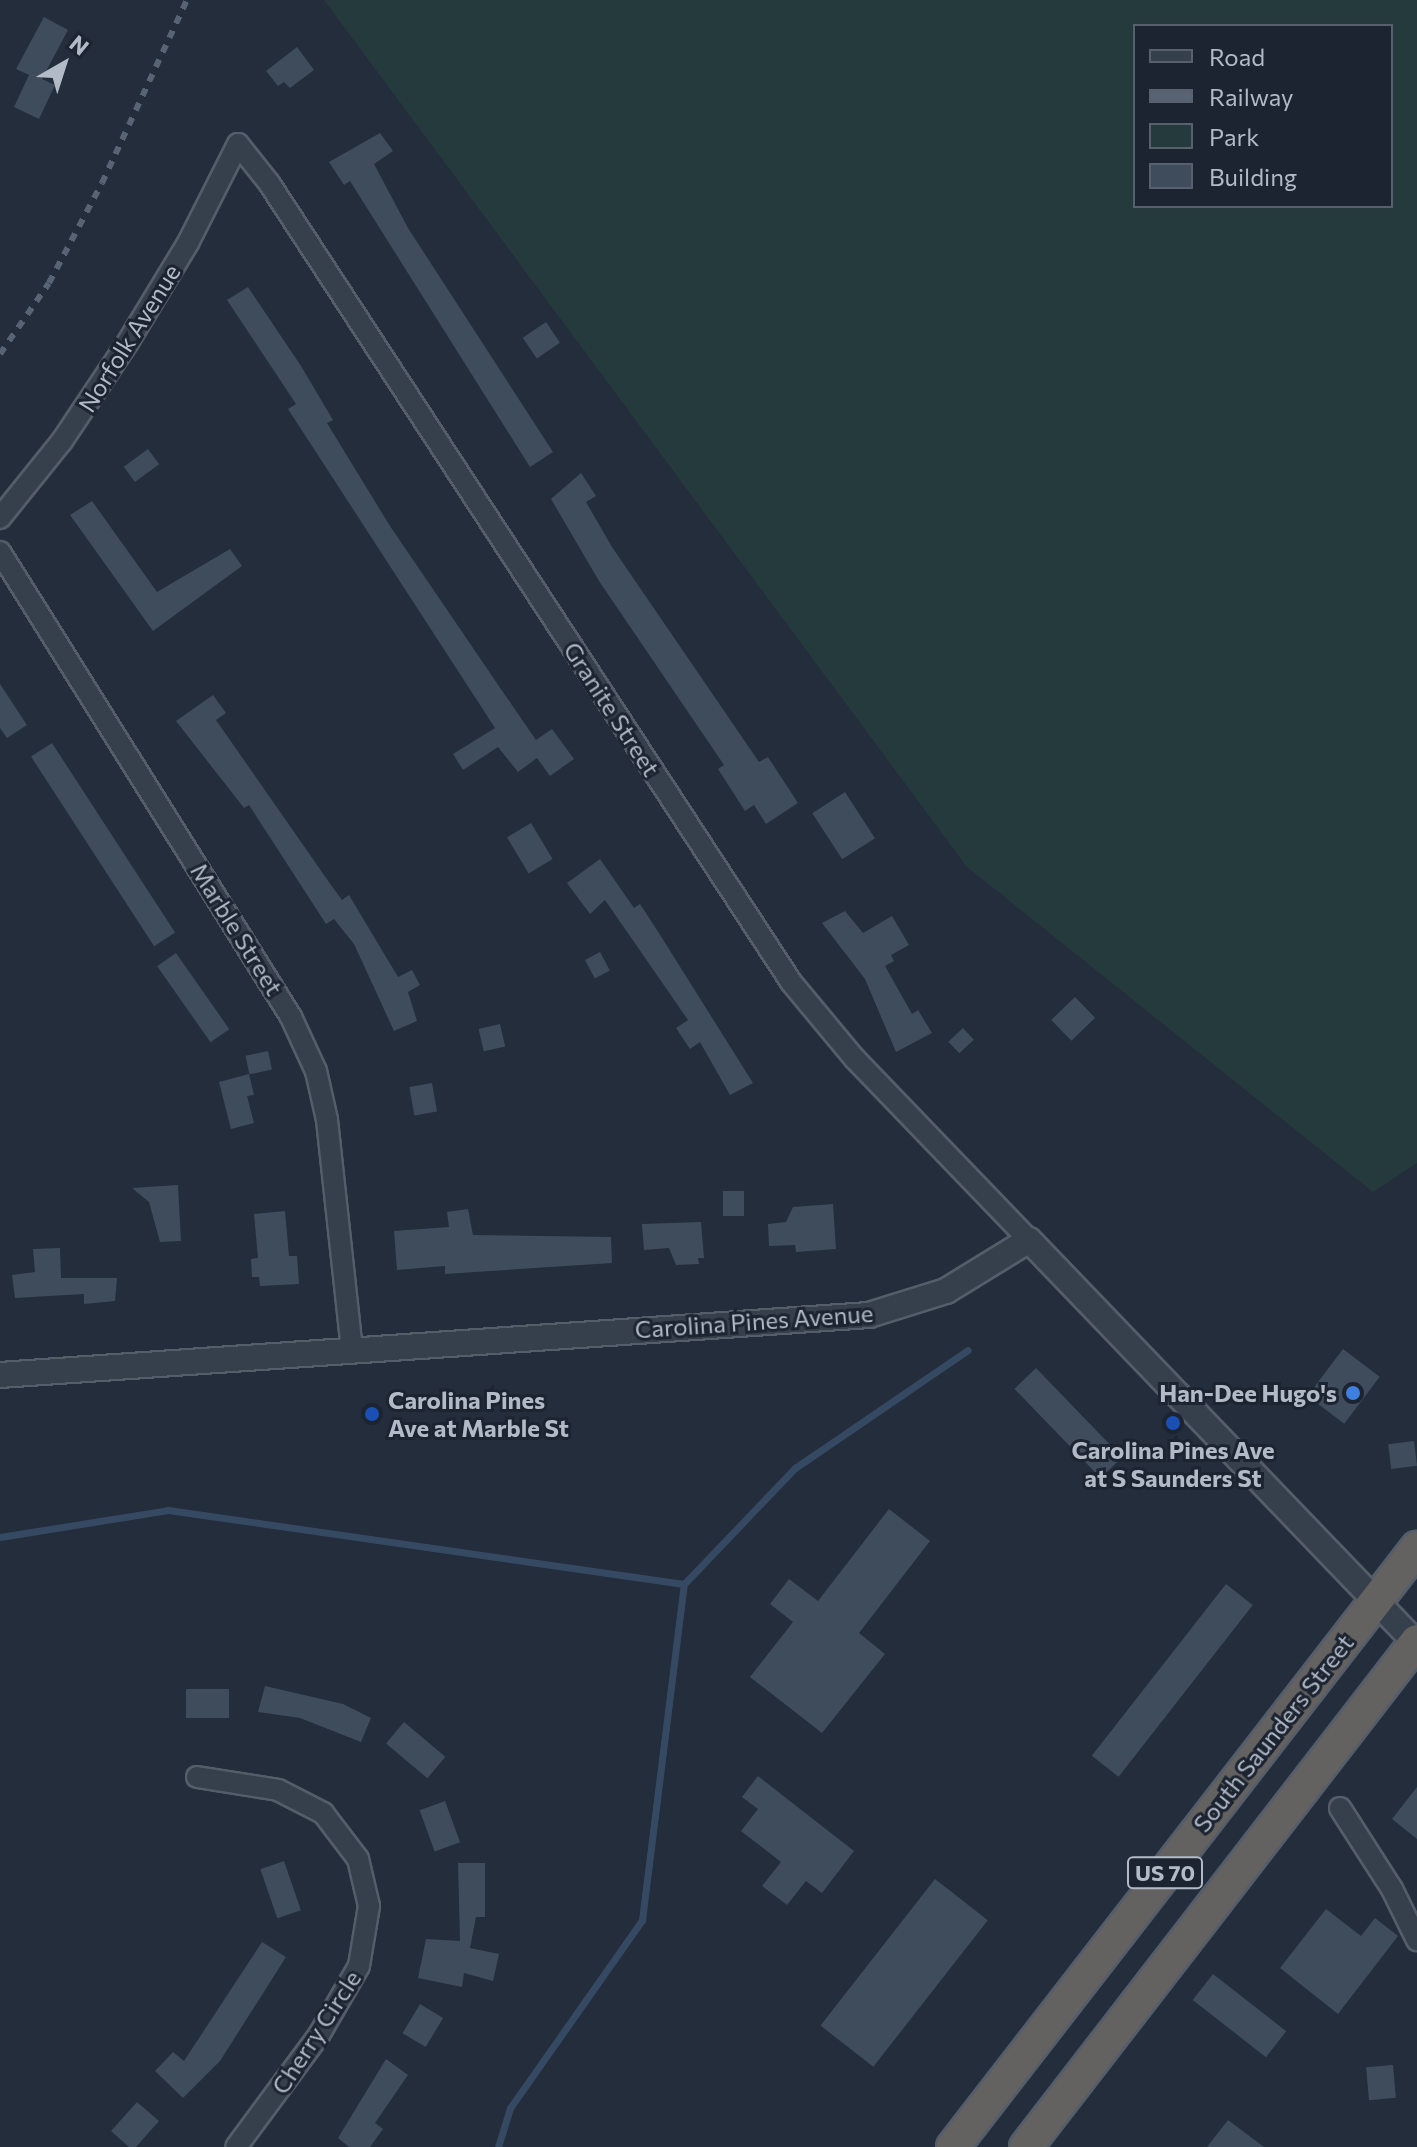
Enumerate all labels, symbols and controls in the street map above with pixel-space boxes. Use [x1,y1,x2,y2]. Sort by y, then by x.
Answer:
north arrow [24,24,104,104]
legend [1133,24,1393,208]
text: N [65,29,94,61]
text: Road [1209,42,1265,71]
text: Railway [1209,82,1294,111]
text: Park [1209,122,1259,151]
text: Building [1209,162,1297,191]
street label: Norfolk Avenue [72,259,186,417]
street label: Granite Street [558,637,666,781]
street label: Marble Street [185,858,289,1000]
street label: Carolina Pines Avenue [634,1298,874,1344]
place label: Han-Dee Hugo's [1159,1379,1337,1407]
marker: Han-Dee Hugo's [1344,1384,1362,1402]
place label: Carolina Pines Ave at Marble St [388,1386,569,1442]
marker: Carolina Pines Ave at Marble St [363,1405,381,1423]
marker: Carolina Pines Ave at S Saunders St [1164,1414,1182,1432]
place label: Carolina Pines Ave at S Saunders St [1071,1436,1275,1492]
street label: South Saunders Street [1187,1628,1359,1838]
road number: US 70 [1125,1855,1205,1891]
street label: Cherry Circle [265,1965,367,2099]

